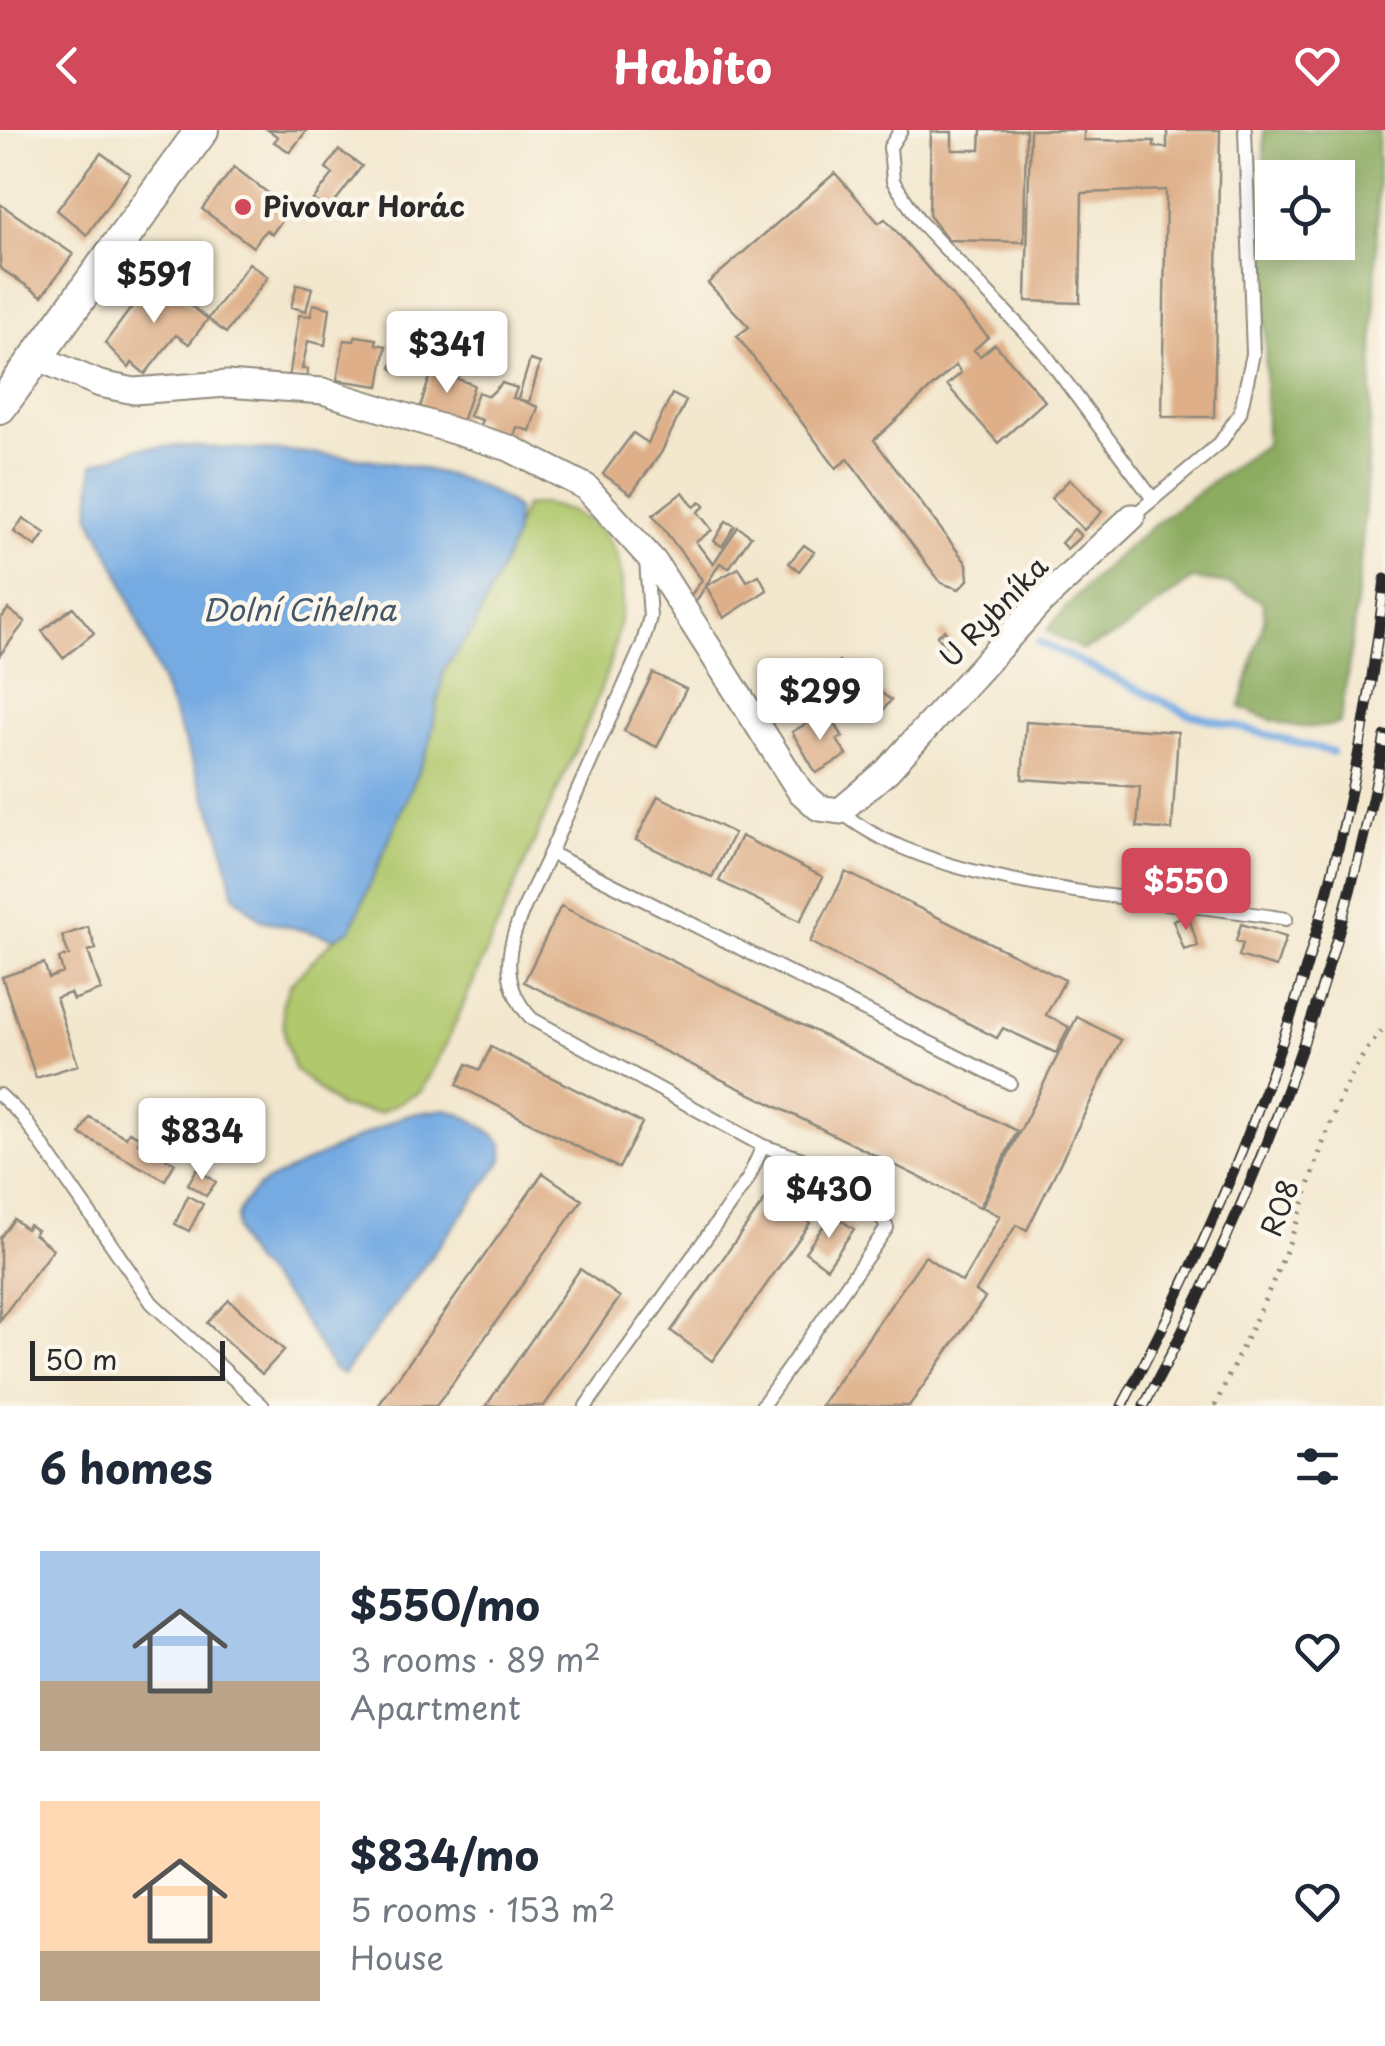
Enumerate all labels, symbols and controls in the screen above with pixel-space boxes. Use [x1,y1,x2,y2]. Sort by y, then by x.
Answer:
text: Habito [613,31,772,99]
icon: back [40,38,95,93]
icon: heart [1290,38,1345,93]
map controls [1255,160,1355,260]
button: locate [1255,160,1355,260]
place label: Pivovar Horác [263,184,465,227]
marker: Pivovar Horác [232,196,254,218]
pin: $591 [95,241,213,326]
text: $591 [116,249,192,297]
pin: $341 [388,311,506,396]
text: $341 [409,319,485,367]
street label: U Rybníka [929,545,1058,676]
water label: Dolní Cihelna [202,586,397,631]
pin: $299 [761,658,879,743]
text: $299 [779,666,861,714]
pin: $550 [1127,848,1245,933]
text: $550 [1144,856,1228,904]
pin: $834 [143,1098,261,1183]
text: $834 [160,1106,244,1154]
pin: $430 [770,1156,888,1241]
text: $430 [786,1164,872,1212]
street label: R08 [1248,1173,1309,1242]
scale bar [30,1336,225,1380]
text: 50 m [45,1337,118,1380]
text: 6 homes [40,1435,213,1498]
icon: filters [1290,1439,1345,1494]
text: $550/mo [350,1572,540,1635]
icon: home [120,1591,240,1711]
icon: heart [1290,1624,1345,1679]
text: 3 rooms · 89 m² [350,1635,601,1683]
text: Apartment [350,1683,521,1731]
text: $834/mo [350,1822,539,1885]
icon: home [120,1841,240,1961]
icon: heart [1290,1874,1345,1929]
text: 5 rooms · 153 m² [350,1885,615,1933]
text: House [350,1933,444,1981]

